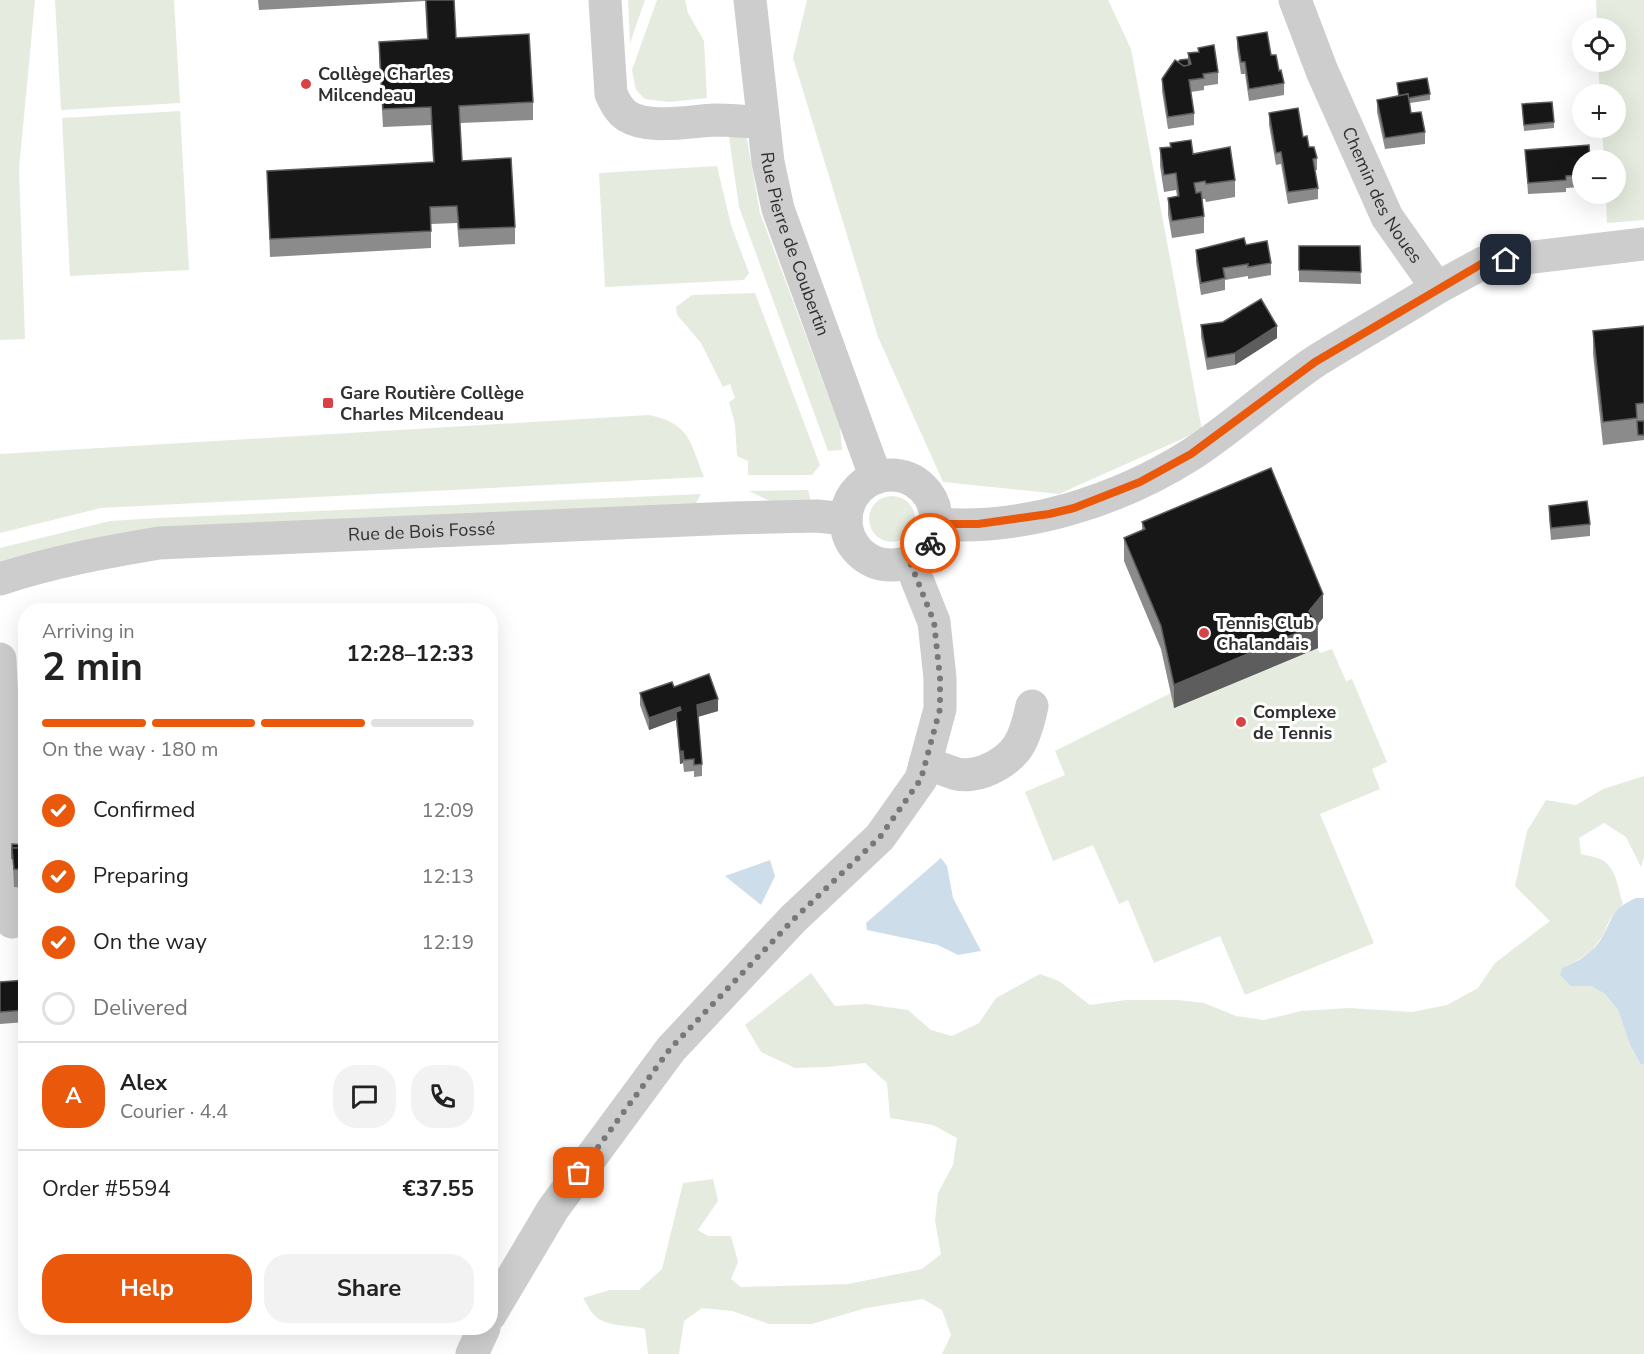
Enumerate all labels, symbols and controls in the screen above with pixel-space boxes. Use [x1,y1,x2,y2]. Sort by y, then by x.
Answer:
map controls [1572,18,1626,204]
button: locate [1572,18,1626,72]
place label: Collège Charles Milcendeau [318,62,451,107]
marker: Collège Charles Milcendeau [299,77,313,91]
button: + [1572,84,1626,138]
street label: Chemin des Noues [1336,123,1428,268]
street label: Rue Pierre de Coubertin [755,150,835,339]
button: − [1572,150,1626,204]
pin [1480,234,1531,285]
icon: home [1489,243,1522,276]
place label: Gare Routière Collège Charles Milcendeau [340,381,524,426]
marker: Gare Routière Collège Charles Milcendeau [321,396,335,410]
courier [900,513,960,573]
street label: Rue de Bois Fossé [347,516,496,547]
icon: bike [914,527,947,560]
place label: Tennis Club Chalandais [1216,611,1314,656]
text: Arriving in [42,618,135,645]
marker: Tennis Club Chalandais [1197,626,1211,640]
text: 12:28–12:33 [346,639,474,669]
text: 2 min [42,641,143,694]
place label: Complexe de Tennis [1253,700,1336,745]
marker: Complexe de Tennis [1234,715,1248,729]
text: On the way · 180 m [42,736,218,763]
icon: check [42,794,75,827]
text: Confirmed [93,795,195,825]
text: 12:09 [421,797,474,824]
icon: check [42,860,75,893]
text: Preparing [93,861,189,891]
text: 12:13 [421,863,474,890]
icon: check [42,926,75,959]
text: On the way [93,927,207,957]
text: 12:19 [421,929,474,956]
text: Delivered [93,993,188,1023]
button: chat [333,1065,396,1128]
button: phone [411,1065,474,1128]
text: Alex [120,1068,167,1098]
text: A [65,1081,82,1111]
text: Courier · 4.4 [120,1098,228,1125]
pin [553,1147,604,1198]
icon: bag [562,1156,595,1189]
text: Order #5594 [42,1174,171,1204]
text: €37.55 [403,1174,474,1204]
button: Help [42,1254,252,1323]
button: Share [264,1254,474,1323]

